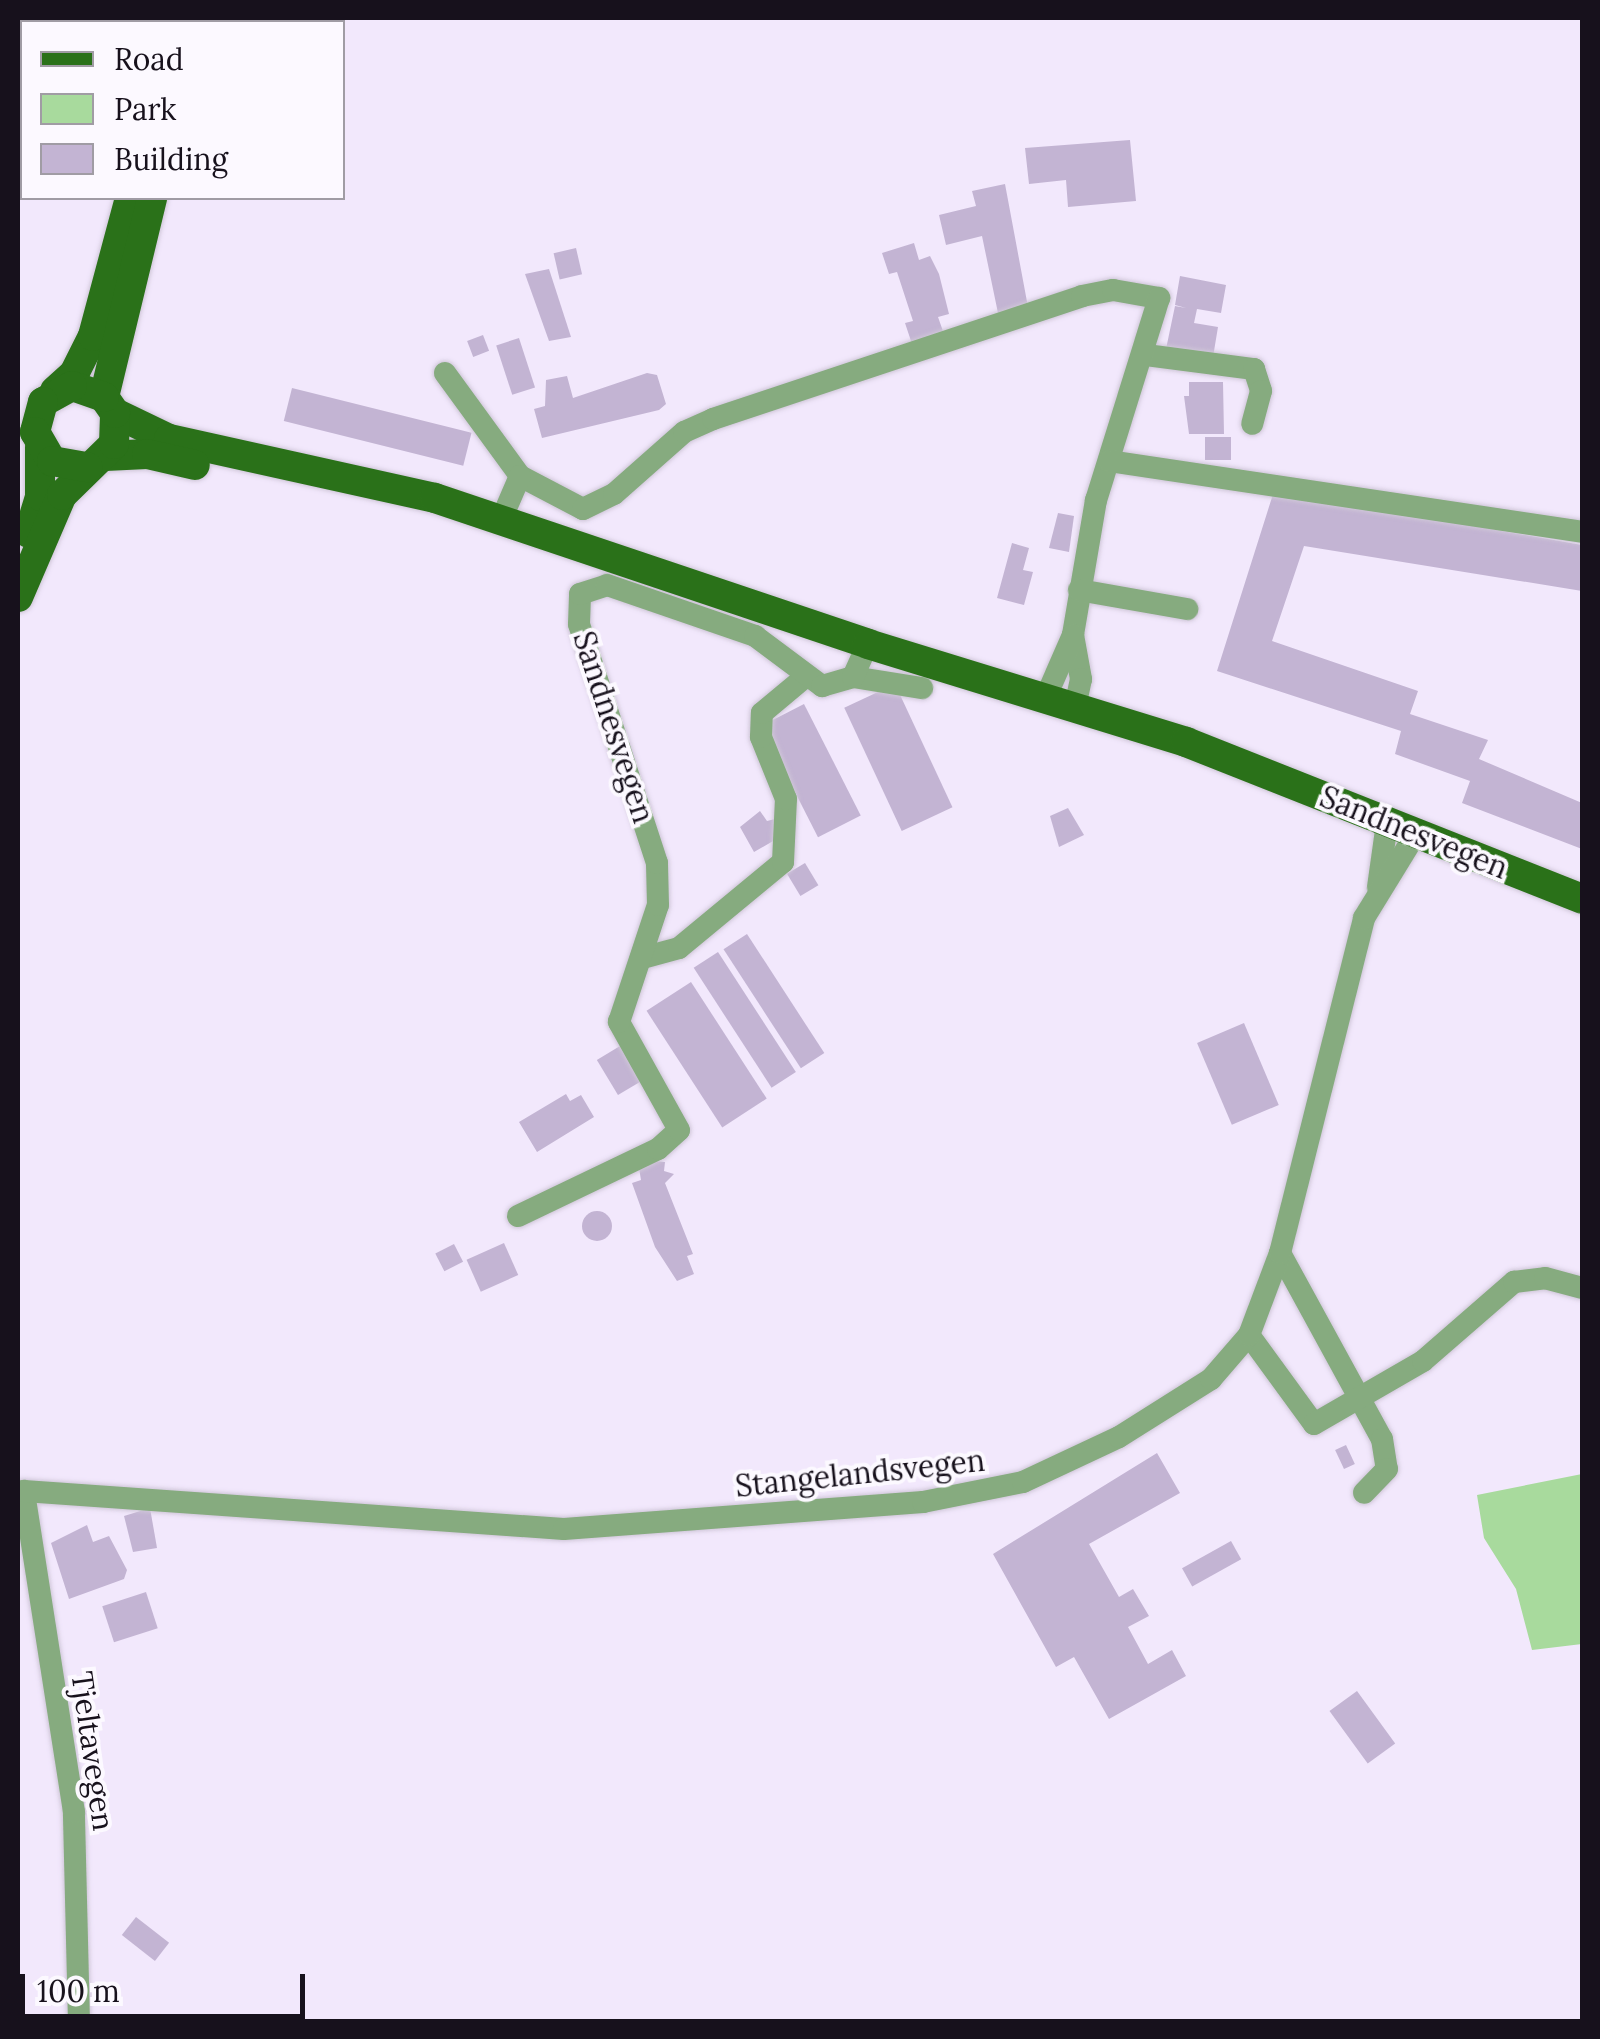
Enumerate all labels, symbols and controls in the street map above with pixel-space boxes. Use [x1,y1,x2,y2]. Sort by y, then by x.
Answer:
legend [20,20,345,200]
text: Road [114,40,184,78]
text: Park [114,90,176,128]
text: Building [114,140,228,178]
street label: Sandnesvegen [566,627,662,827]
street label: Sandnesvegen [1315,778,1513,886]
street label: Stangelandsvegen [733,1442,987,1504]
street label: Tjeltavegen [64,1669,122,1833]
scale bar [25,1954,310,2016]
text: 100 m [37,1972,120,2010]

